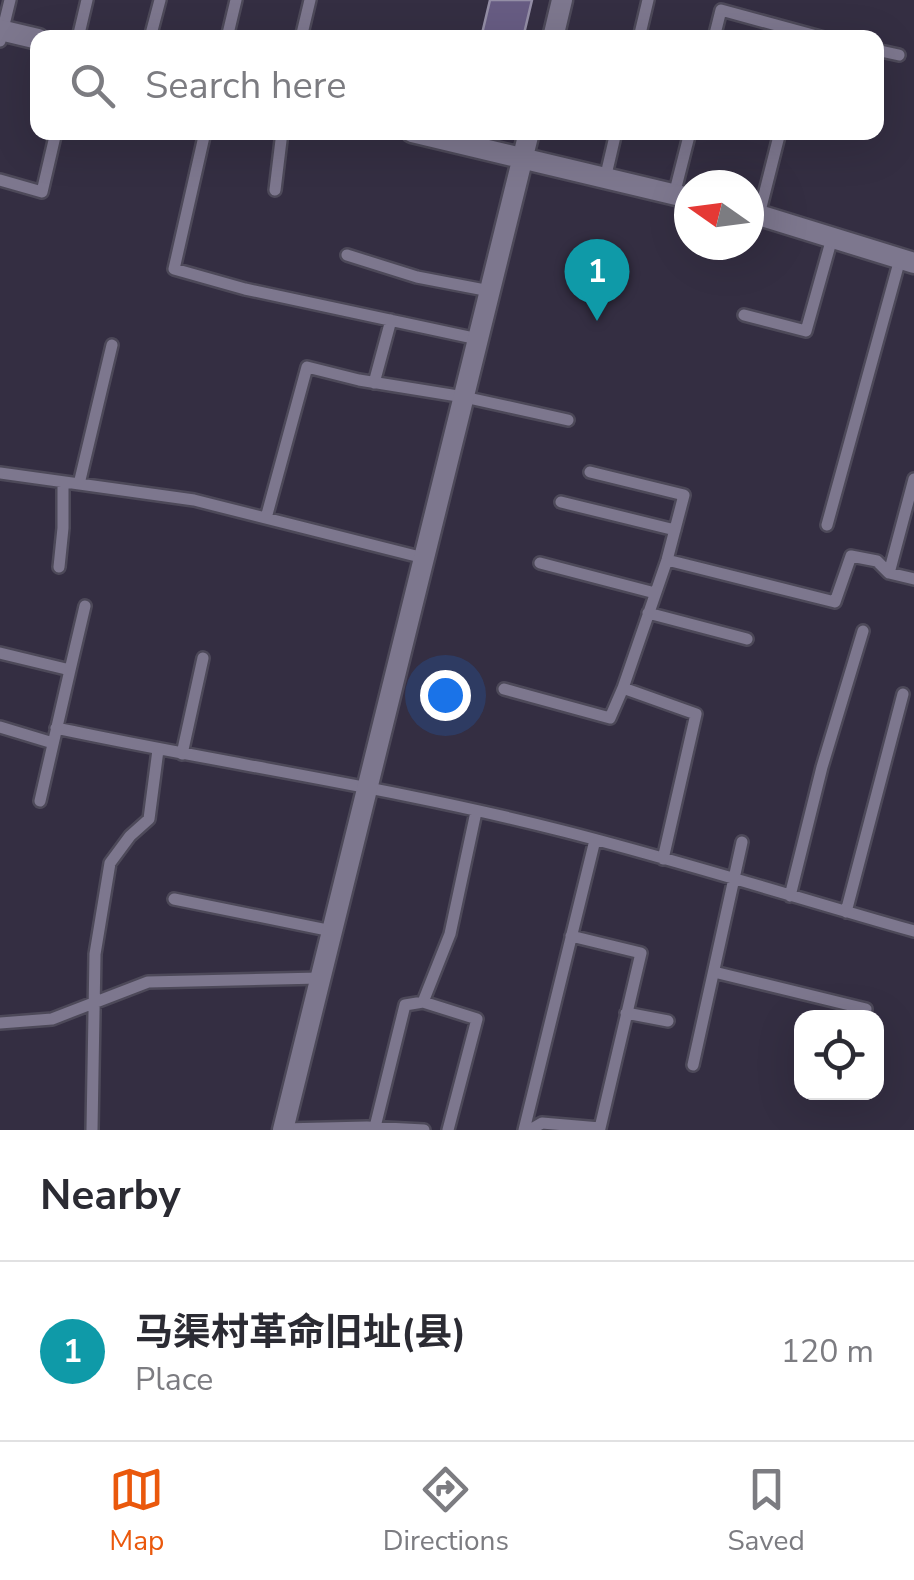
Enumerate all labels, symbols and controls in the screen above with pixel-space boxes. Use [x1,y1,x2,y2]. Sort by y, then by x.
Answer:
search box [30,30,884,140]
icon: search [65,58,120,113]
text: Search here [145,60,346,111]
north arrow [674,170,764,260]
pin: 1 [564,238,630,321]
your location [420,670,471,721]
map controls [794,1010,884,1100]
button: locate [794,1010,884,1100]
text: Nearby [40,1167,181,1224]
text: 马渠村革命旧址(县) [135,1307,466,1358]
text: 1 [63,1330,82,1373]
text: 120 m [781,1330,874,1373]
text: Place [135,1358,213,1401]
tab: Map [109,1462,164,1560]
tab: Directions [383,1462,509,1560]
tab: Saved [727,1462,805,1560]

